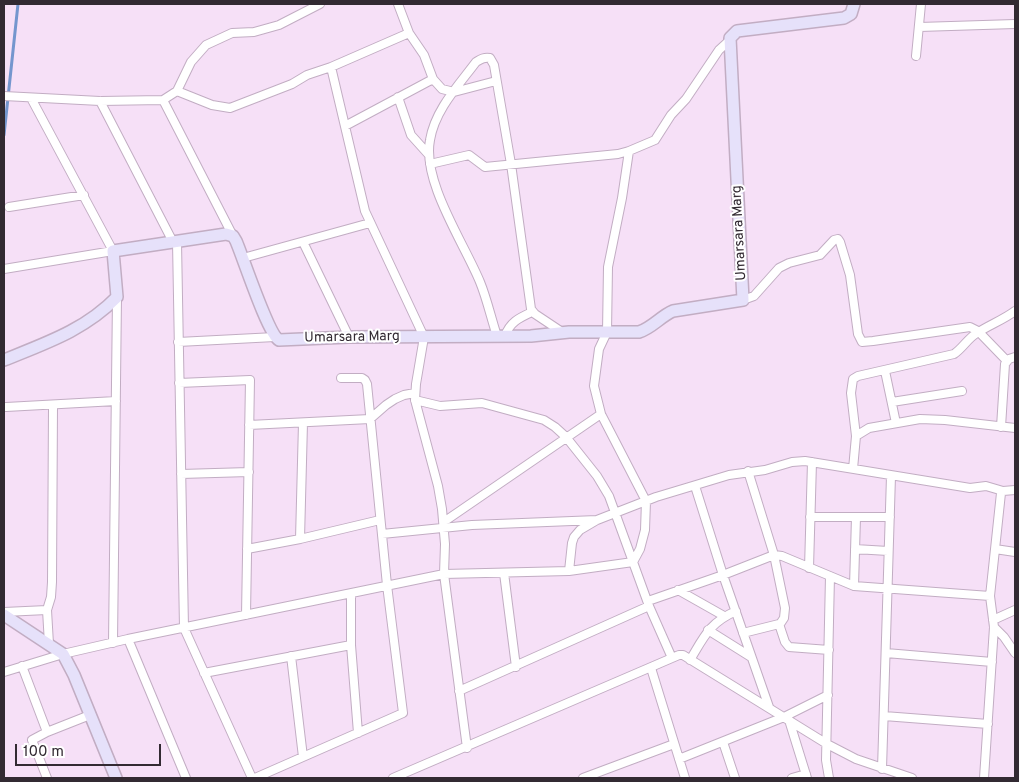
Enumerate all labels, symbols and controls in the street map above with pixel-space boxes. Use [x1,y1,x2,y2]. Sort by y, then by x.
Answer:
street label: Umarsara Marg [729,185,751,281]
street label: Umarsara Marg [304,329,400,347]
scale bar [18,734,164,766]
text: 100 m [23,743,64,762]

